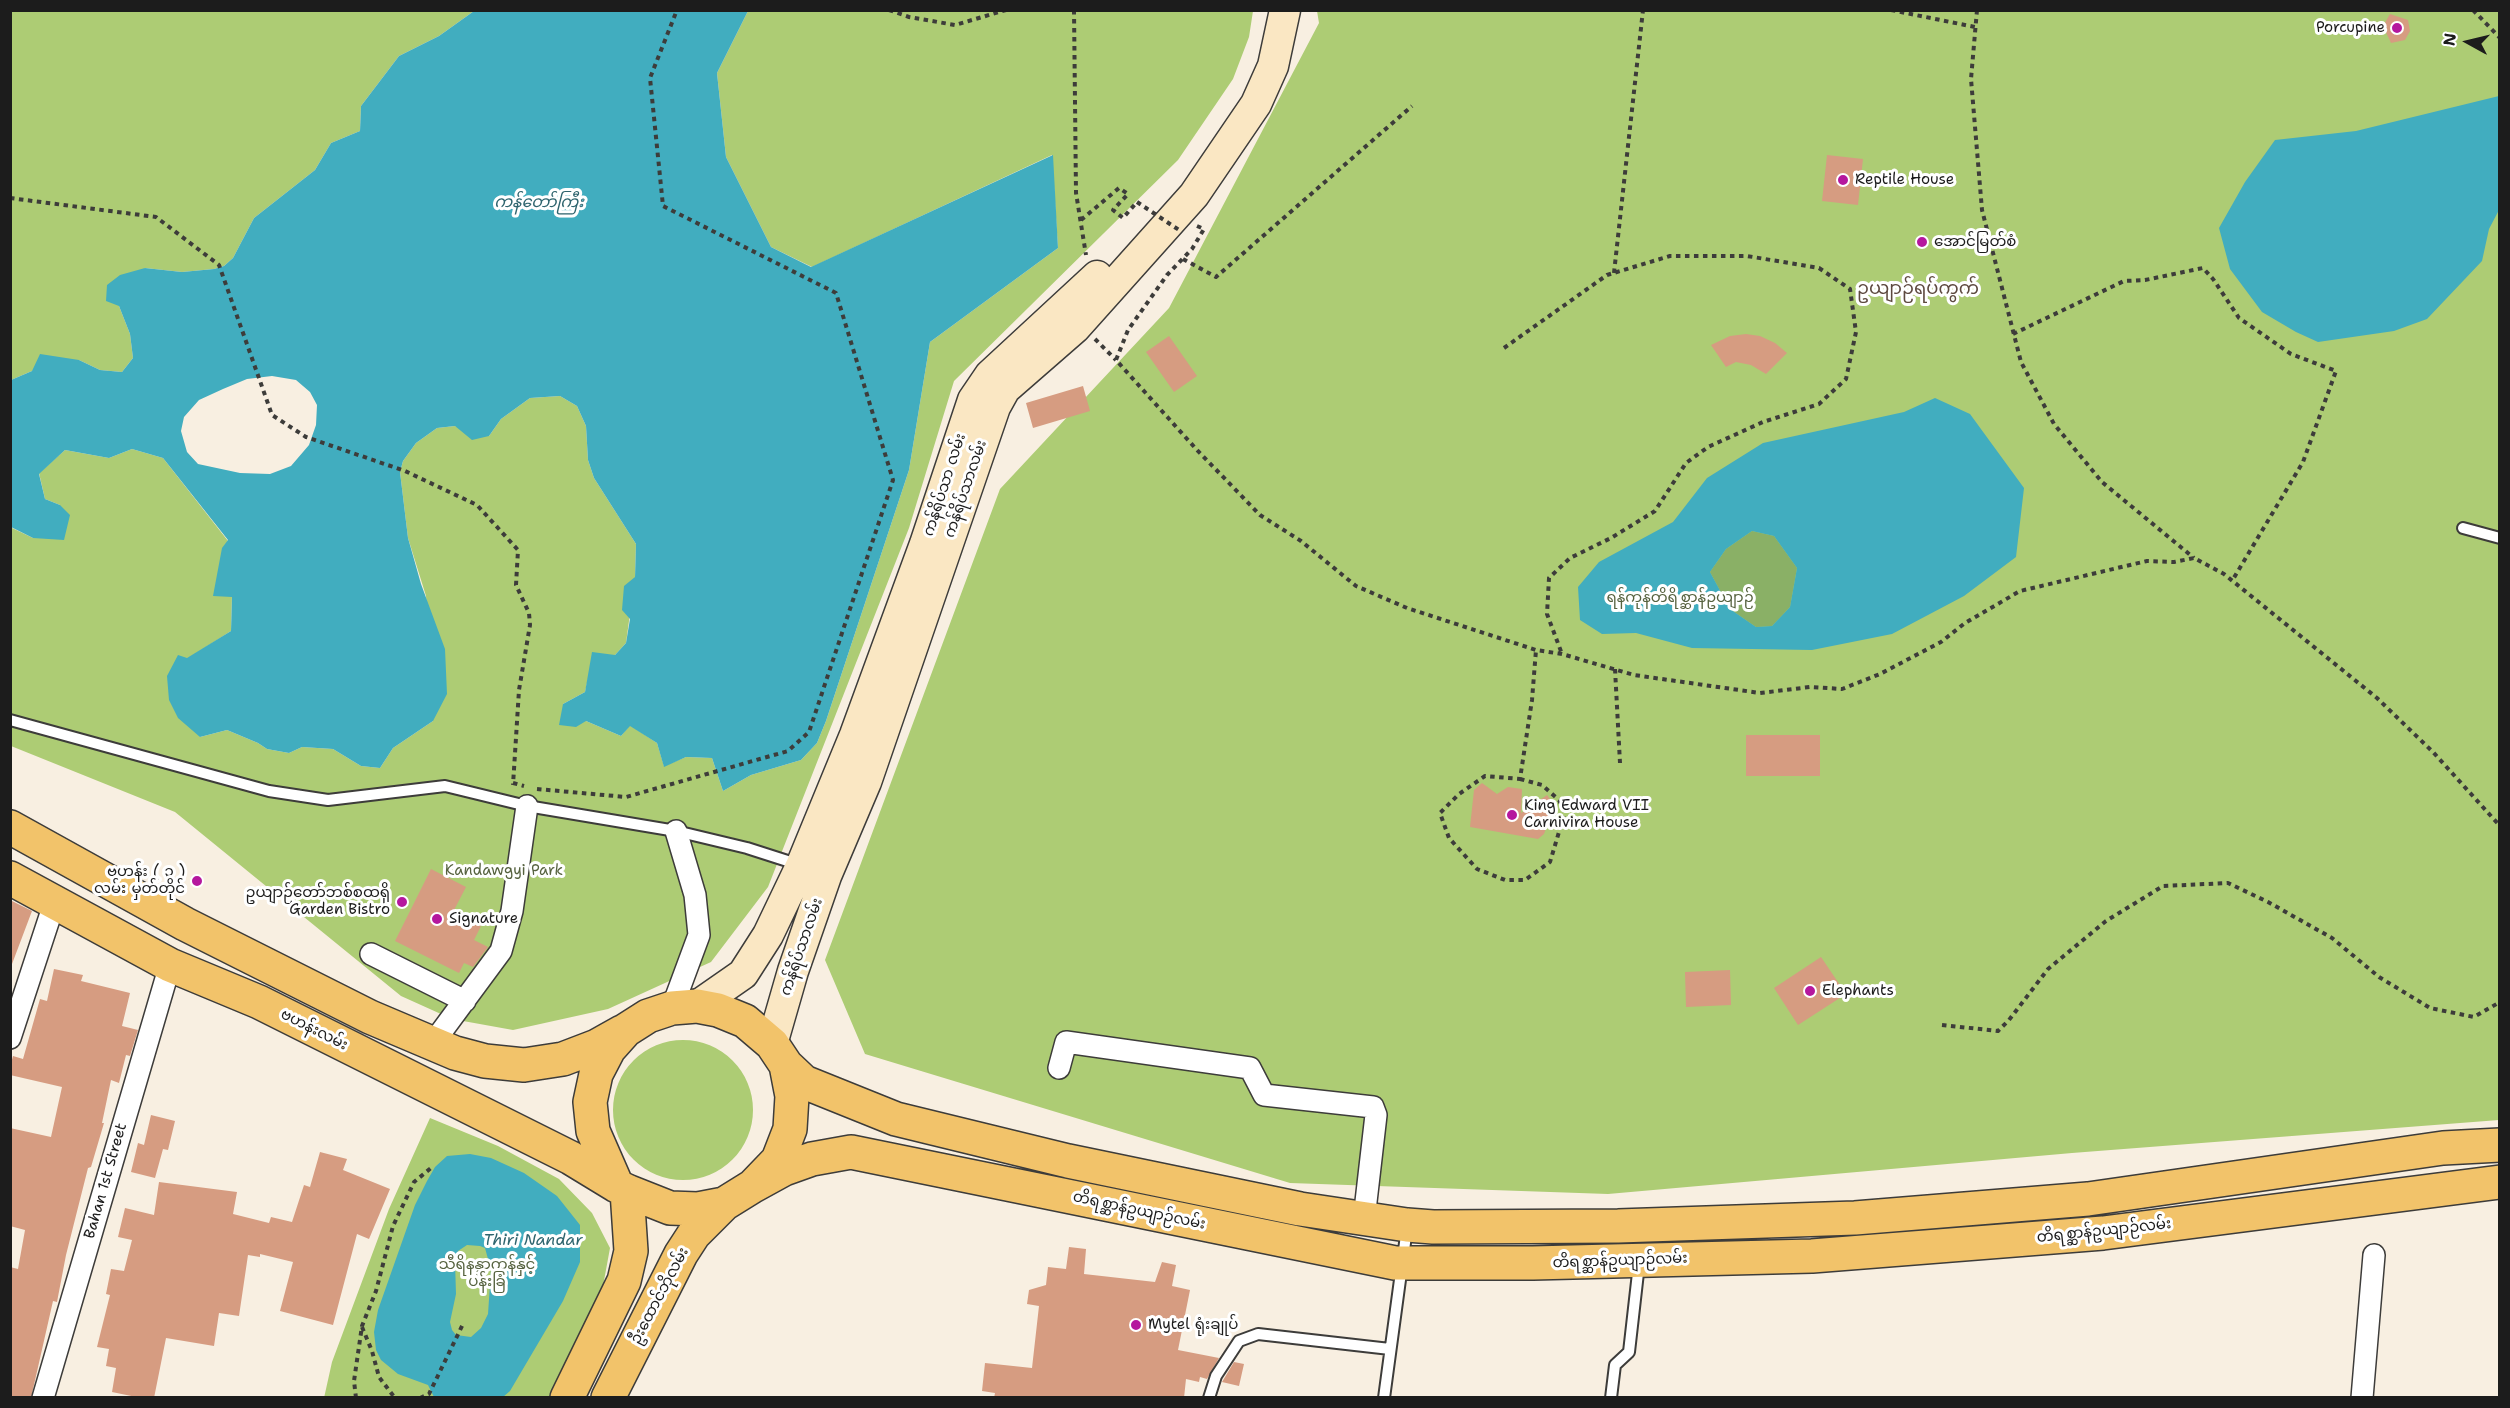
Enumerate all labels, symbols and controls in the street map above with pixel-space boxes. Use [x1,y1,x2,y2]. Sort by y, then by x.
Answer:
north arrow [2438,12,2498,72]
place label: Porcupine [2316,19,2385,37]
marker: Porcupine [2390,21,2404,35]
text: N [2438,32,2461,47]
place label: Reptile House [1855,171,1954,189]
marker: Reptile House [1836,173,1850,187]
water label: ကန်တော်ကြီး [494,193,584,213]
place label: အောင်မြတ်စံ [1934,233,2016,251]
marker: အောင်မြတ်စံ [1915,235,1929,249]
district label: ဥယျာဉ်ရပ်ကွက် [1857,278,1979,300]
street label: ကန်ရိပ်သာ လမ်း [920,431,970,539]
street label: ကန်ရိပ်သာလမ်း [941,438,991,540]
park label: ရန်ကုန်တိရိစ္ဆာန်ဥယျာဉ် [1606,589,1754,607]
place label: King Edward VII Carnivira House [1524,797,1649,832]
marker: King Edward VII Carnivira House [1505,808,1519,822]
park label: Kandawgyi Park [445,862,563,880]
place label: ဗဟန်း ( ၃ ) လမ်း မှတ်တိုင် [94,863,185,898]
marker: ဗဟန်း ( ၃ ) လမ်း မှတ်တိုင် [190,874,204,888]
place label: ဥယျာဉ်တော်ဘစ်စထရို Garden Bistro [246,884,390,919]
marker: ဥယျာဉ်တော်ဘစ်စထရို Garden Bistro [395,895,409,909]
street label: ကန်ရိပ်သာလမ်း [777,896,827,998]
place label: Signature [449,910,518,928]
marker: Signature [430,912,444,926]
place label: Elephants [1822,982,1894,1000]
marker: Elephants [1803,984,1817,998]
street label: ဗဟန်းလမ်း [277,1005,351,1055]
street label: Bahan 1st Street [81,1121,131,1241]
street label: တိရစ္ဆာန်ဥယျာဉ်လမ်း [1071,1188,1207,1234]
street label: တိရစ္ဆာန်ဥယျာဉ်လမ်း [2036,1215,2172,1247]
water label: Thiri Nandar [483,1231,583,1251]
street label: ဦးထောင်ဘိုလမ်း [627,1245,693,1347]
street label: တိရစ္ဆာန်ဥယျာဉ်လမ်း [1552,1250,1688,1272]
park label: သီရိနန္ဒာကန်နှင့် ပန်းခြံ [439,1256,535,1291]
place label: Mytel ရုံးချုပ် [1148,1316,1238,1334]
marker: Mytel ရုံးချုပ် [1129,1318,1143,1332]

